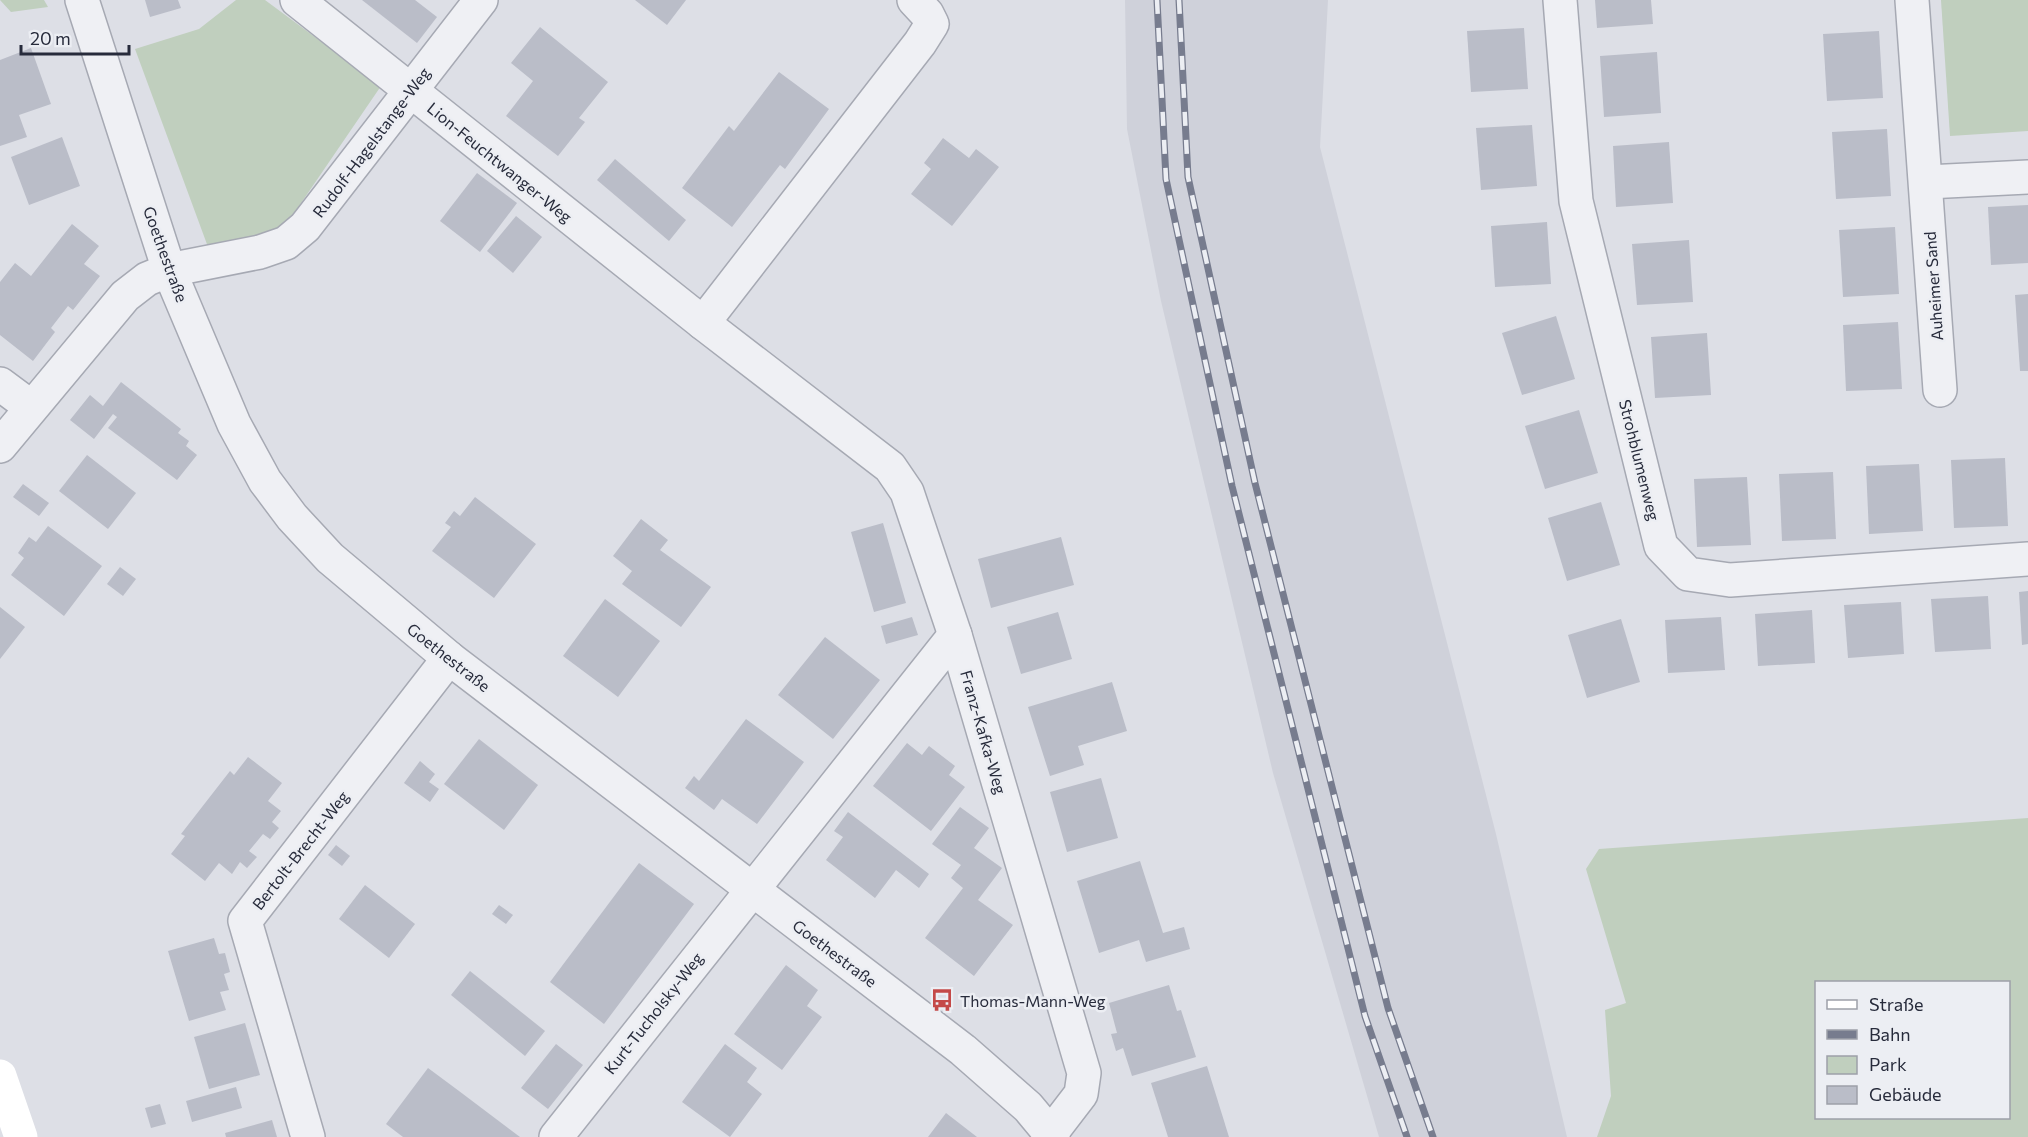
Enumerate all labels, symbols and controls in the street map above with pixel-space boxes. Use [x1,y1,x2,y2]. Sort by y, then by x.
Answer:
scale bar [21,18,129,56]
text: 20 m [30,27,71,49]
street label: Rudolf-Hagelstange-Weg [308,63,434,221]
street label: Lion-Feuchtwanger-Weg [424,98,576,226]
street label: Goethestraße [140,204,192,304]
street label: Auheimer Sand [1920,231,1946,341]
street label: Strohblumenweg [1616,397,1664,523]
street label: Goethestraße [404,619,494,695]
street label: Franz-Kafka-Weg [957,668,1011,797]
street label: Bertolt-Brecht-Weg [248,787,352,913]
street label: Goethestraße [789,915,881,991]
street label: Kurt-Tucholsky-Weg [600,948,707,1078]
legend [1815,981,2010,1119]
bus stop icon: Thomas-Mann-Weg [929,987,955,1013]
place label: Thomas-Mann-Weg [960,991,1106,1010]
text: Straße [1869,993,1924,1015]
text: Bahn [1869,1023,1911,1045]
text: Park [1869,1053,1907,1075]
text: Gebäude [1869,1083,1942,1105]

